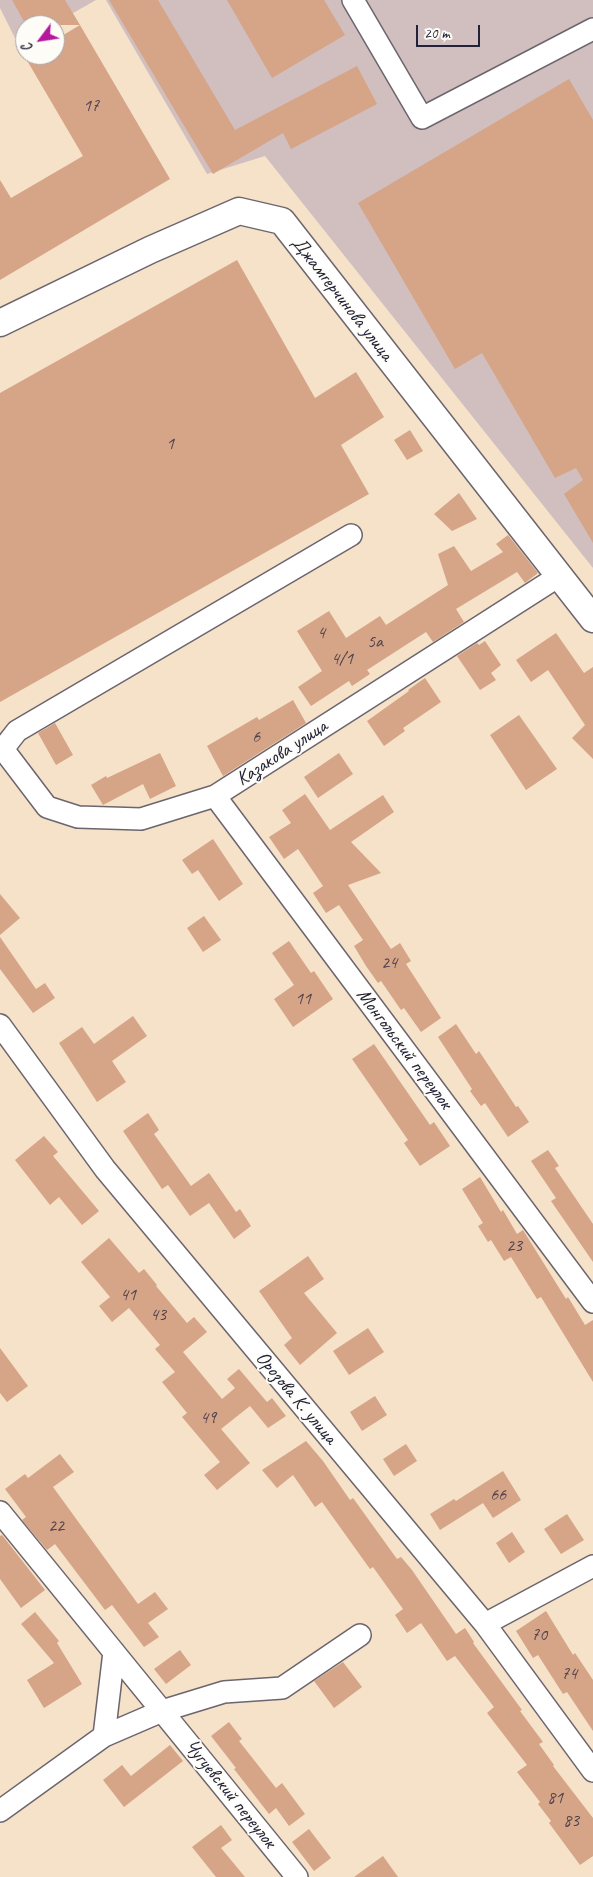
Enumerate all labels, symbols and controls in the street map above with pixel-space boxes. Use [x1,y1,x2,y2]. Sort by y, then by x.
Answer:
north arrow [15,15,65,65]
scale bar [418,15,482,47]
text: 20 m [424,24,450,43]
text: С [19,40,37,55]
house number: 17 [83,95,99,117]
street label: Джамгерчинова улица [286,232,398,366]
house number: 1 [166,433,174,455]
house number: 4 [317,622,325,644]
house number: 5а [367,631,383,653]
house number: 4/1 [331,648,353,670]
street label: Казакова улица [232,715,332,791]
house number: 6 [252,726,260,748]
house number: 24 [381,952,397,974]
street label: Монгольский переулок [351,984,457,1114]
house number: 11 [295,988,311,1010]
house number: 23 [506,1235,522,1257]
house number: 41 [120,1284,136,1306]
house number: 43 [150,1304,166,1326]
street label: Орозова К. улица [250,1347,342,1449]
house number: 49 [200,1407,216,1429]
house number: 66 [490,1484,506,1506]
house number: 22 [48,1515,64,1537]
house number: 70 [531,1624,547,1646]
house number: 74 [561,1663,577,1685]
street label: Чугуевский переулок [179,1735,281,1853]
house number: 81 [547,1787,563,1809]
house number: 83 [563,1810,579,1832]

